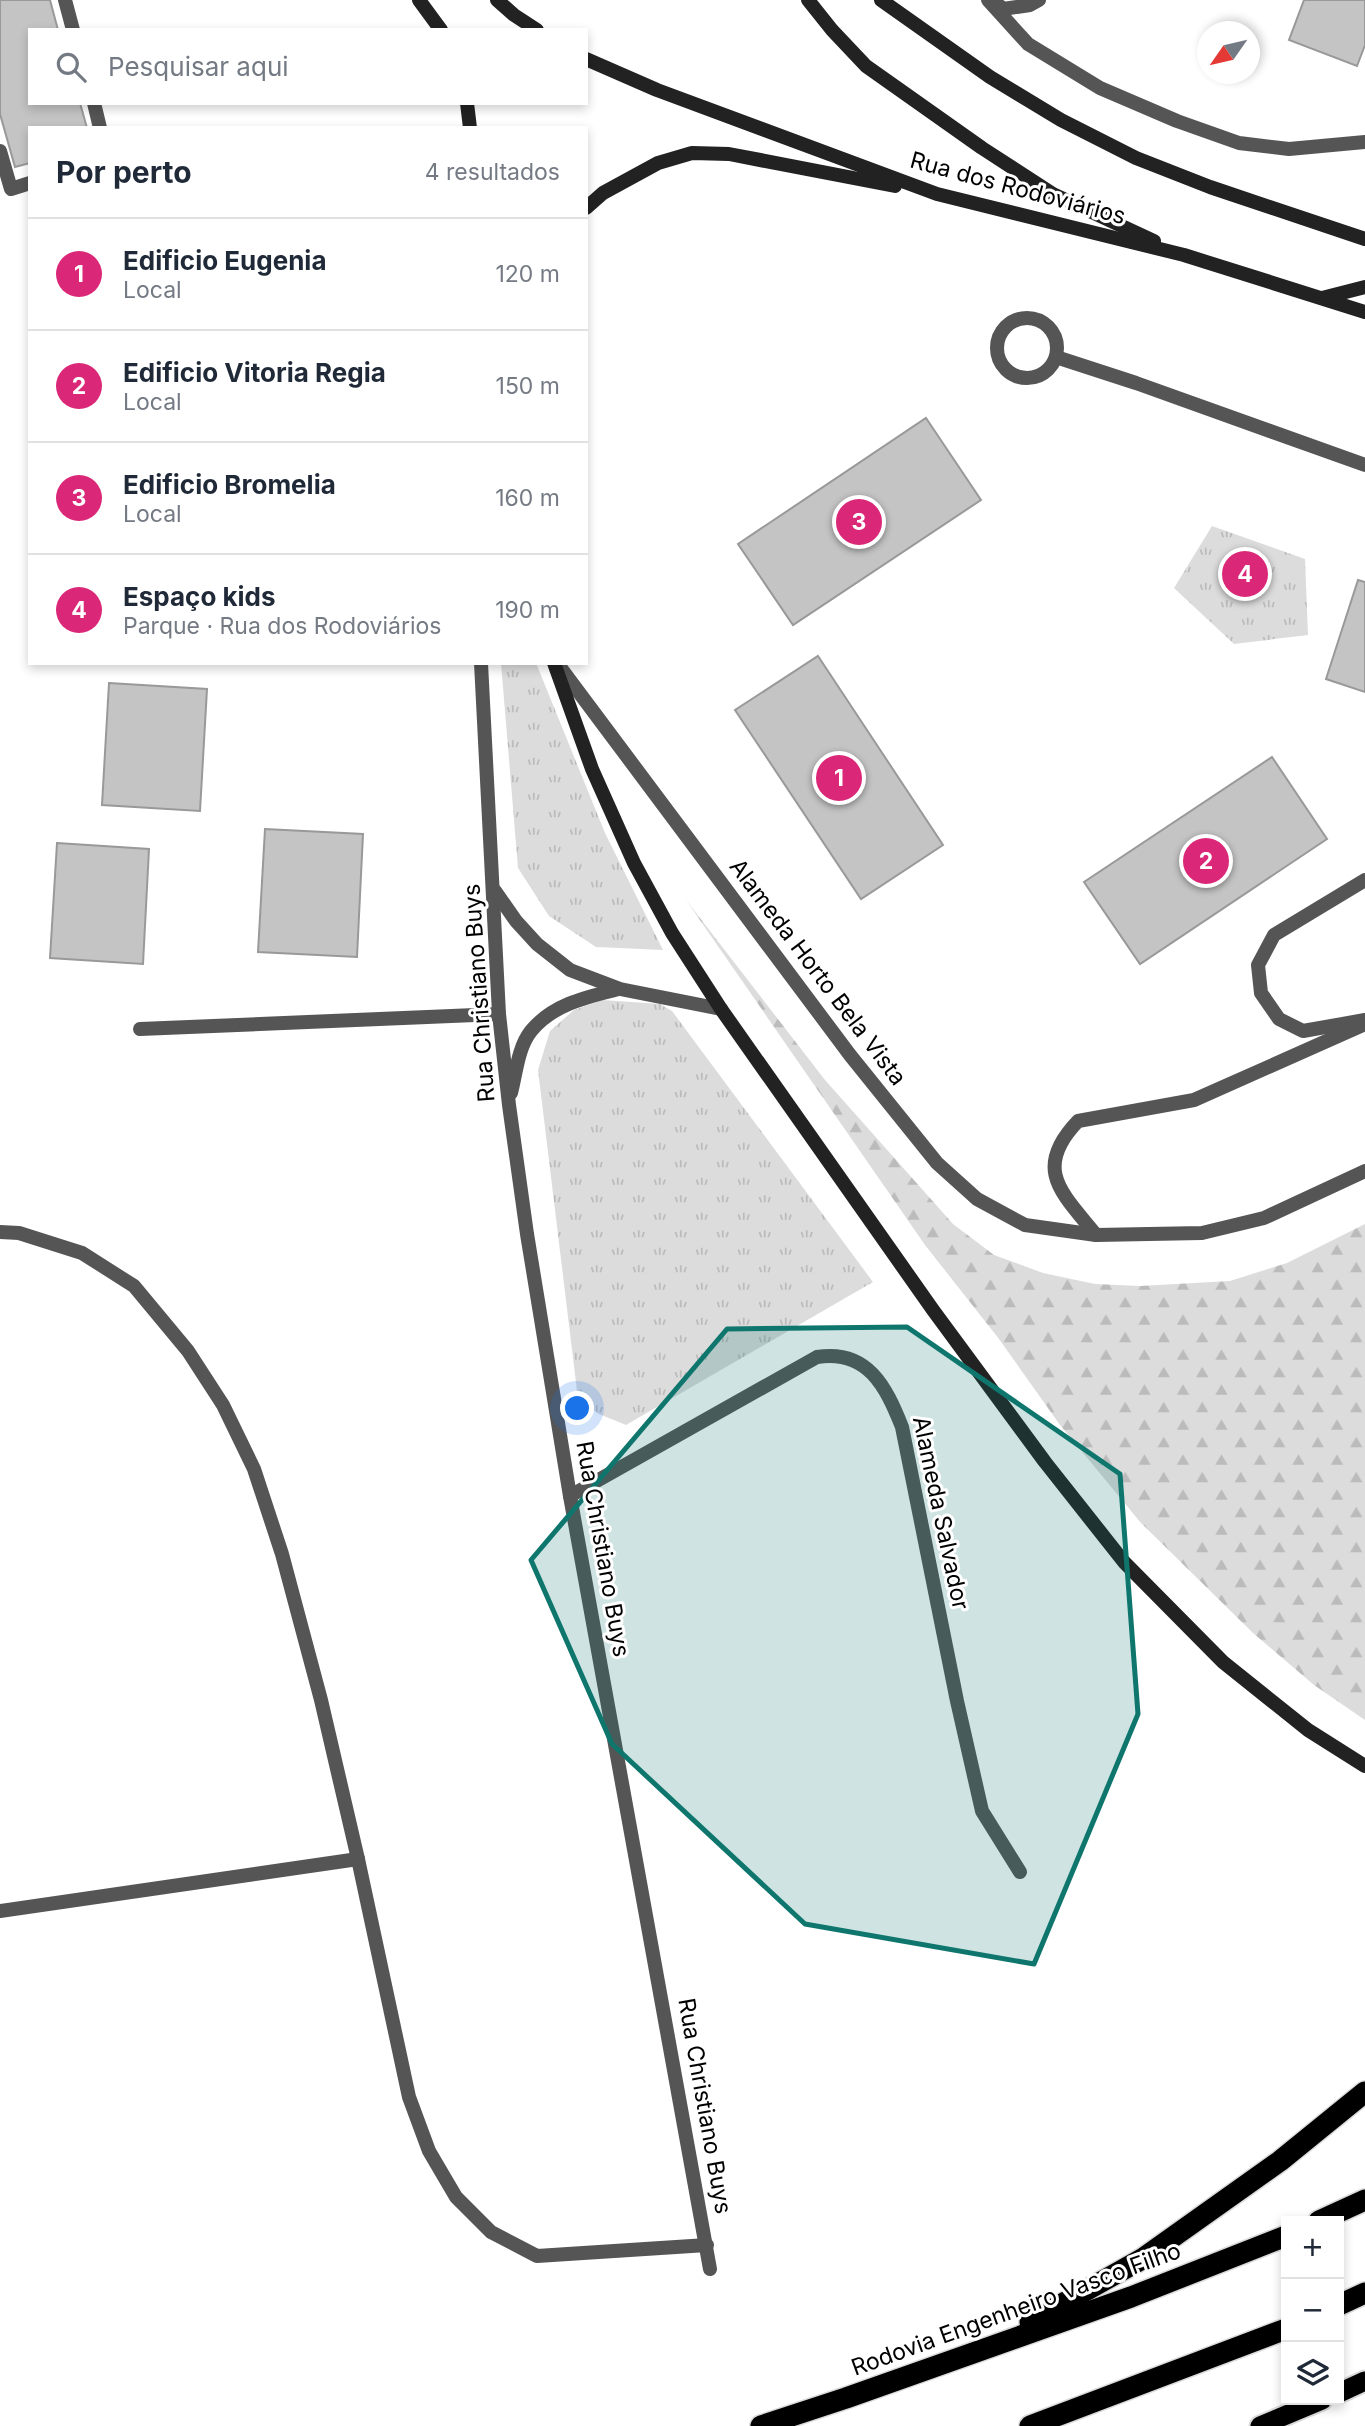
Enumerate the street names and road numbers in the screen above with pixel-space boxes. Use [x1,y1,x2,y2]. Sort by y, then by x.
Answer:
street label: Rua dos Rodoviários [907,146,1129,230]
street label: Alameda Horto Bela Vista [724,853,912,1091]
street label: Rua Christiano Buys [457,883,501,1103]
street label: Alameda Salvador [907,1414,975,1613]
street label: Rua Christiano Buys [570,1439,636,1659]
street label: Rua Christiano Buys [672,1996,738,2216]
street label: Rodovia Engenheiro Vasco Filho [847,2236,1185,2382]

